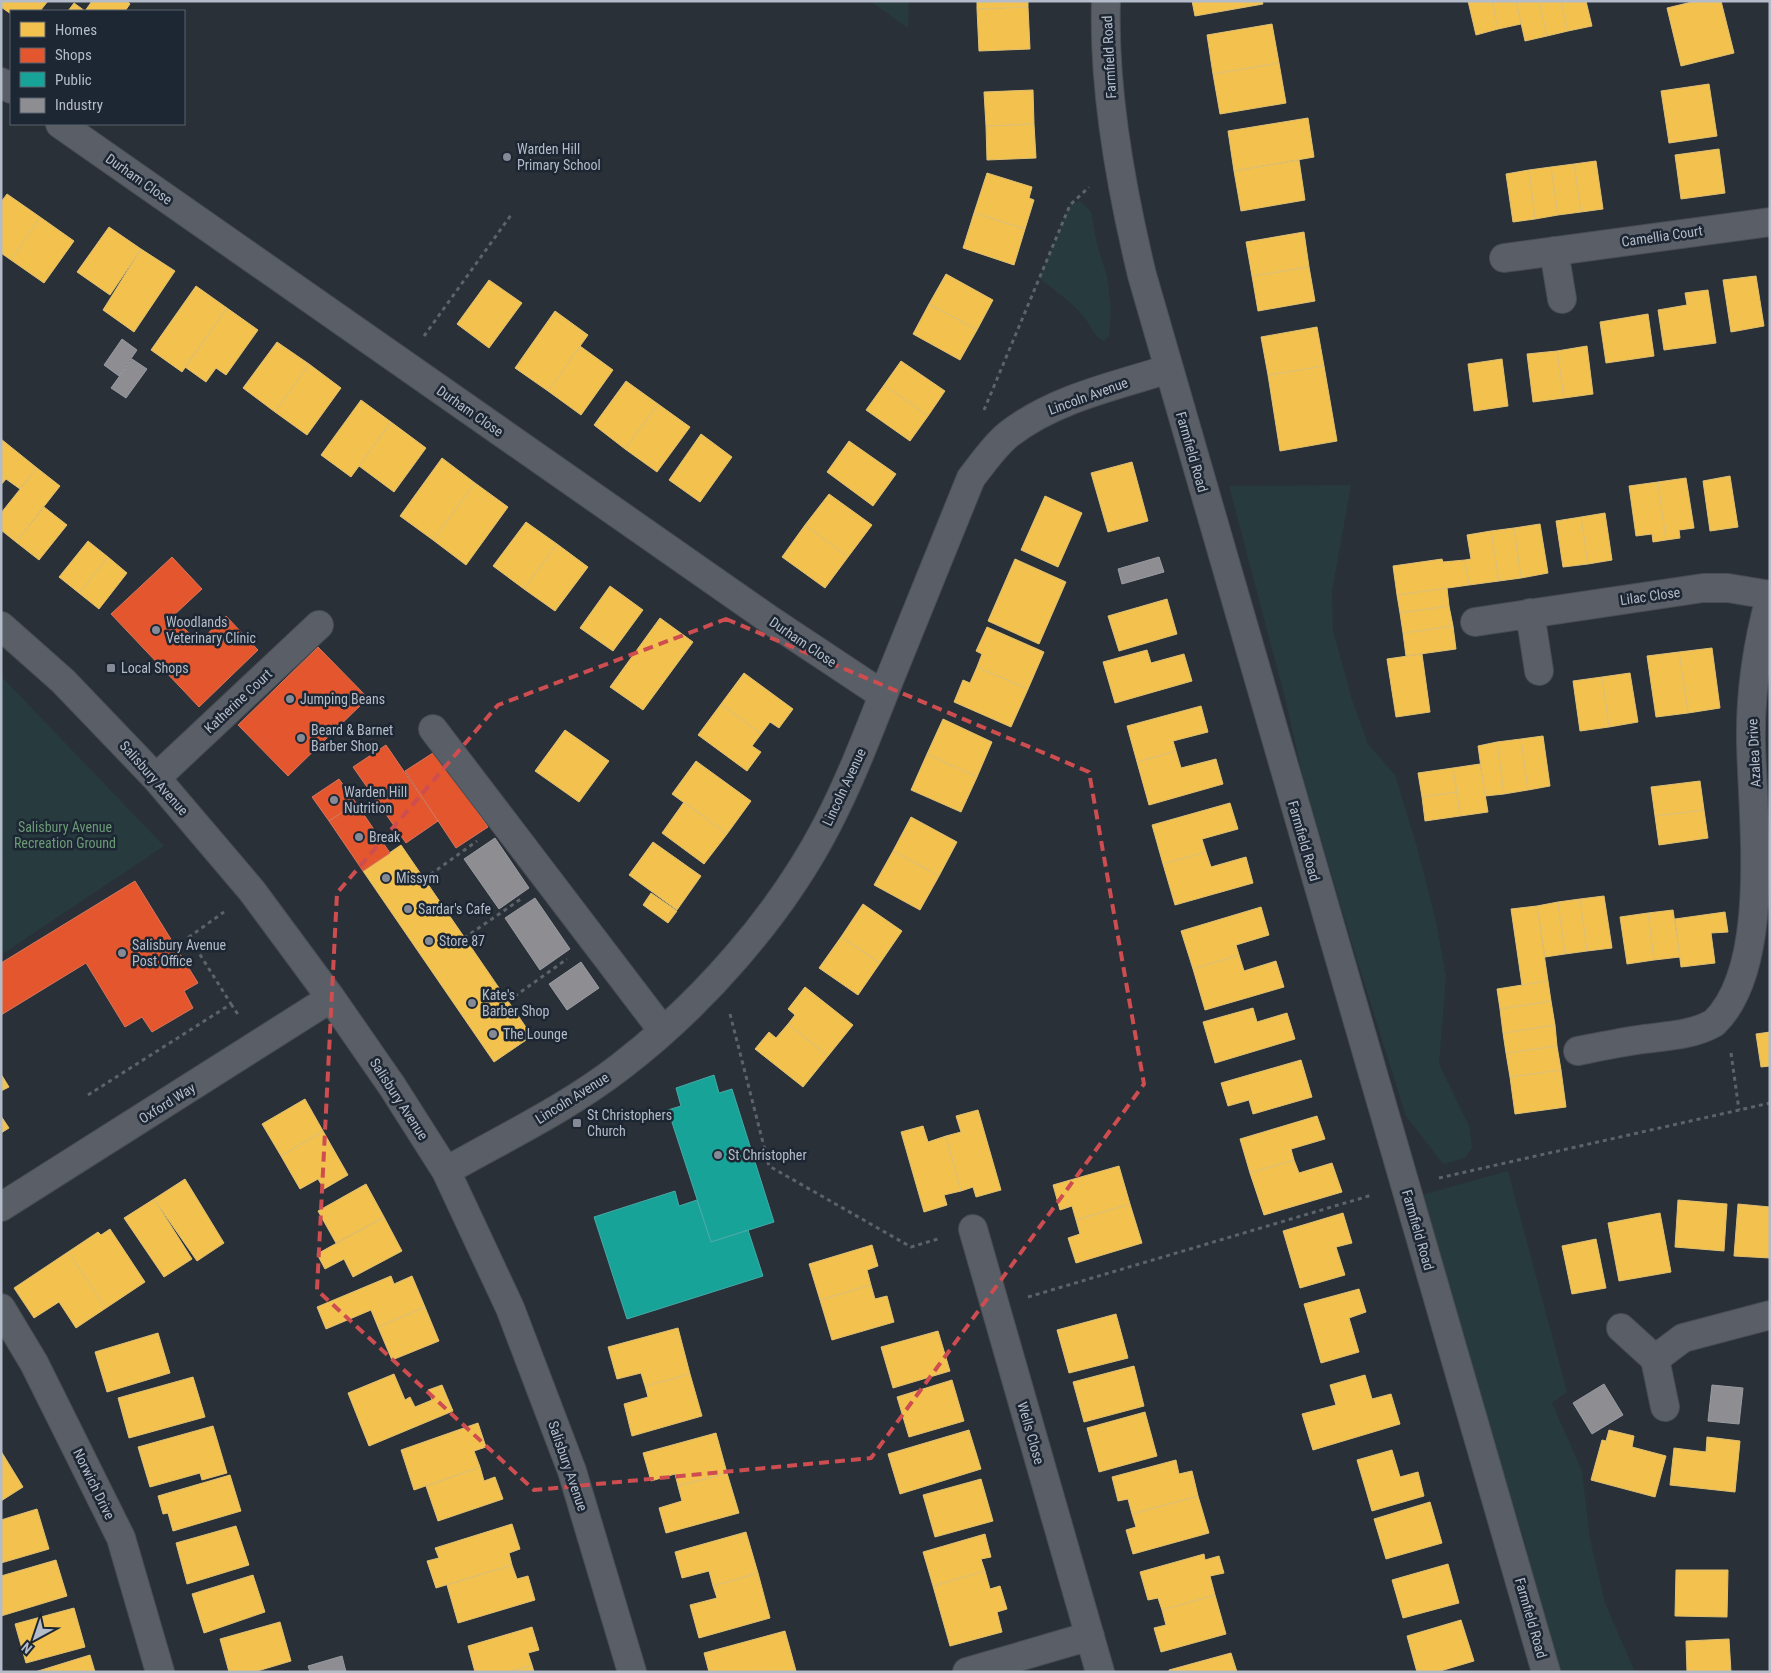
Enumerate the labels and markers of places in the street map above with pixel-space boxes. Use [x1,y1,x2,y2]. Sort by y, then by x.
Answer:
place label: Warden Hill Primary School [517,141,601,173]
marker: Warden Hill Primary School [501,151,513,163]
place label: Woodlands Veterinary Clinic [166,614,256,646]
marker: Woodlands Veterinary Clinic [150,624,162,636]
place label: Local Shops [121,660,189,676]
marker: Local Shops [105,662,117,674]
place label: Jumping Beans [300,691,385,707]
marker: Jumping Beans [284,693,296,705]
place label: Beard & Barnet Barber Shop [311,722,393,754]
marker: Beard & Barnet Barber Shop [295,732,307,744]
place label: Warden Hill Nutrition [344,784,407,816]
marker: Warden Hill Nutrition [328,794,340,806]
place label: Break [369,829,401,845]
marker: Break [353,831,365,843]
place label: Missym [396,870,439,886]
marker: Missym [380,872,392,884]
place label: Sardar's Cafe [418,901,492,917]
marker: Sardar's Cafe [402,903,414,915]
place label: Store 87 [439,933,485,949]
marker: Store 87 [423,935,435,947]
place label: Salisbury Avenue Post Office [132,937,227,969]
marker: Salisbury Avenue Post Office [116,947,128,959]
place label: Kate's Barber Shop [482,987,550,1019]
marker: Kate's Barber Shop [466,997,478,1009]
place label: The Lounge [503,1026,568,1042]
marker: The Lounge [487,1028,499,1040]
place label: St Christophers Church [587,1107,672,1139]
marker: St Christophers Church [571,1117,583,1129]
place label: St Christopher [728,1147,807,1163]
marker: St Christopher [712,1149,724,1161]

